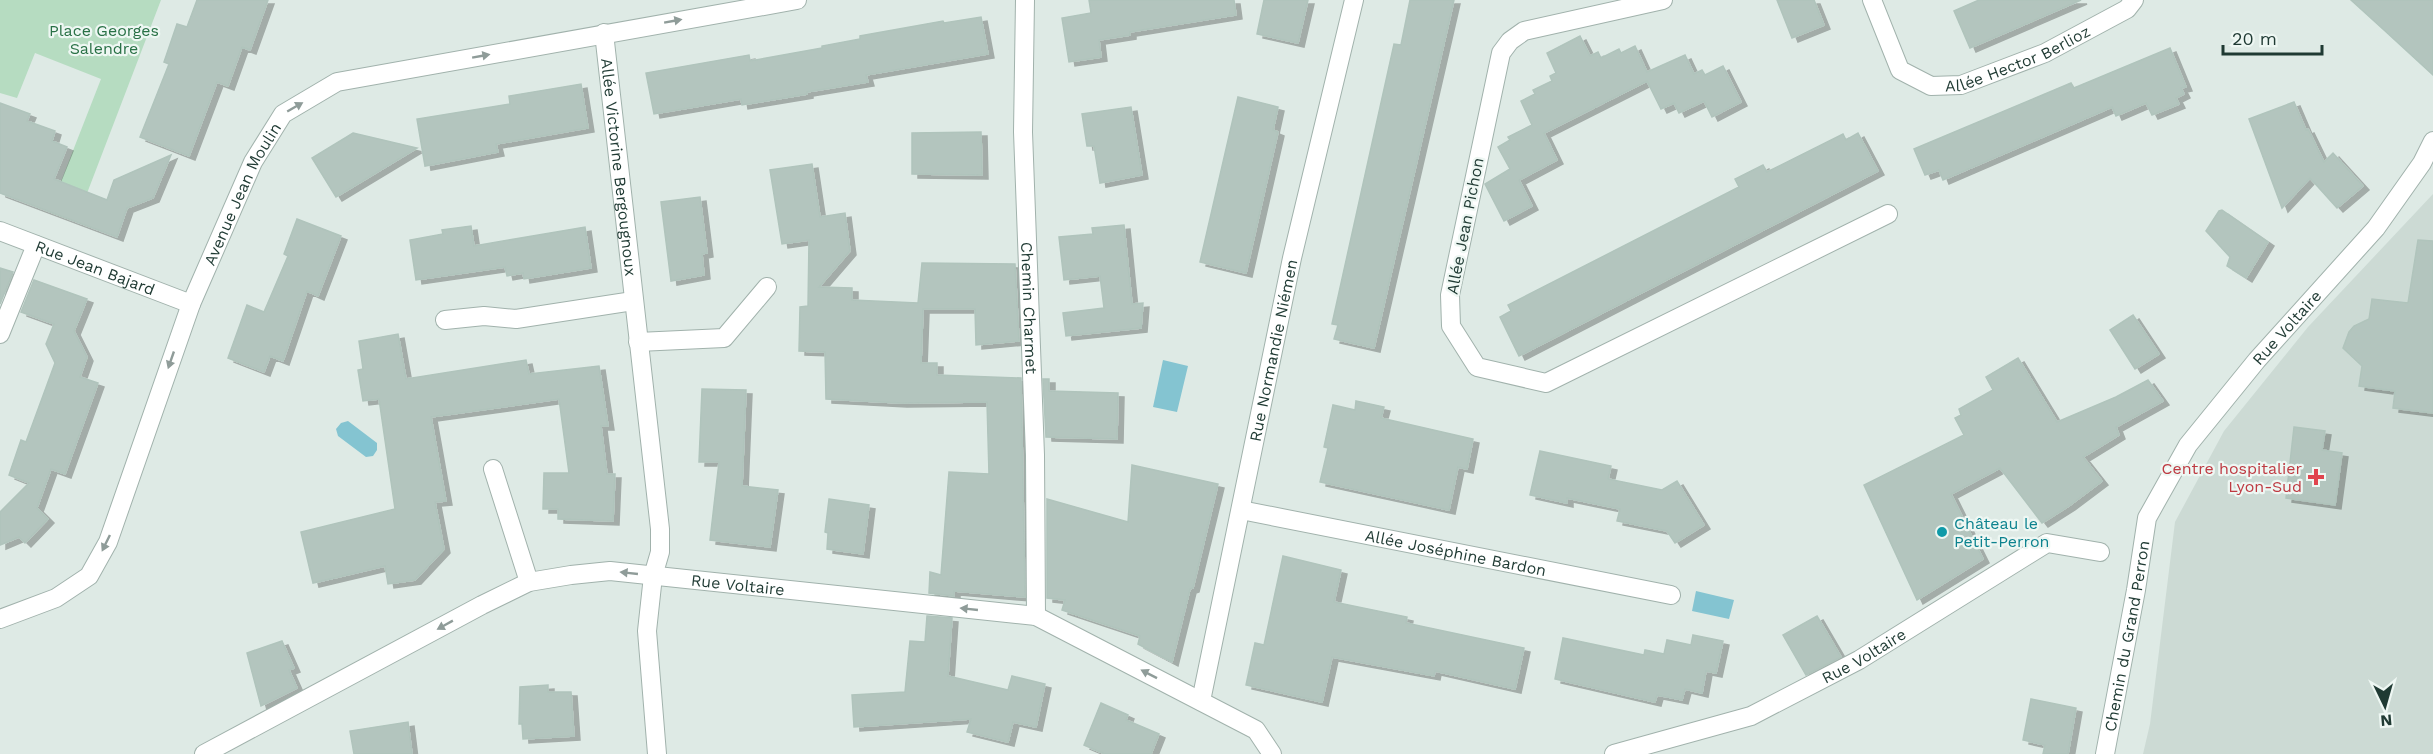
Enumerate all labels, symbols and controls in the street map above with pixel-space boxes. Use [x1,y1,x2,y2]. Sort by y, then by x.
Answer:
one-way arrow [664,16,683,25]
scale bar [2223,18,2322,56]
park label: Place Georges Salendre [49,21,159,58]
street label: Allée Hector Berlioz [1945,21,2093,95]
text: 20 m [2232,28,2277,49]
one-way arrow [472,51,491,60]
street label: Allée Victorine Bergougnoux [597,57,641,277]
one-way arrow [287,101,303,112]
street label: Avenue Jean Moulin [200,119,285,268]
street label: Allée Jean Pichon [1442,156,1488,296]
street label: Rue Jean Bajard [33,236,158,299]
street label: Chemin Charmet [1018,241,1041,375]
street label: Rue Normandie Niémen [1245,257,1301,443]
street label: Rue Voltaire [2248,286,2325,369]
one-way arrow [166,351,176,369]
place label: Centre hospitalier Lyon-Sud [2161,459,2302,496]
marker: Centre hospitalier Lyon-Sud [2307,468,2325,486]
place label: Château le Petit-Perron [1954,514,2049,551]
street label: Allée Joséphine Bardon [1364,525,1548,580]
marker: Château le Petit-Perron [1935,525,1949,539]
one-way arrow [102,535,111,552]
street label: Chemin du Grand Perron [2100,539,2153,733]
one-way arrow [619,568,638,578]
street label: Rue Voltaire [690,570,785,599]
one-way arrow [959,604,978,614]
one-way arrow [437,620,453,631]
street label: Rue Voltaire [1818,624,1909,687]
one-way arrow [1141,670,1158,679]
north arrow [2355,676,2415,736]
text: N [2380,710,2393,730]

